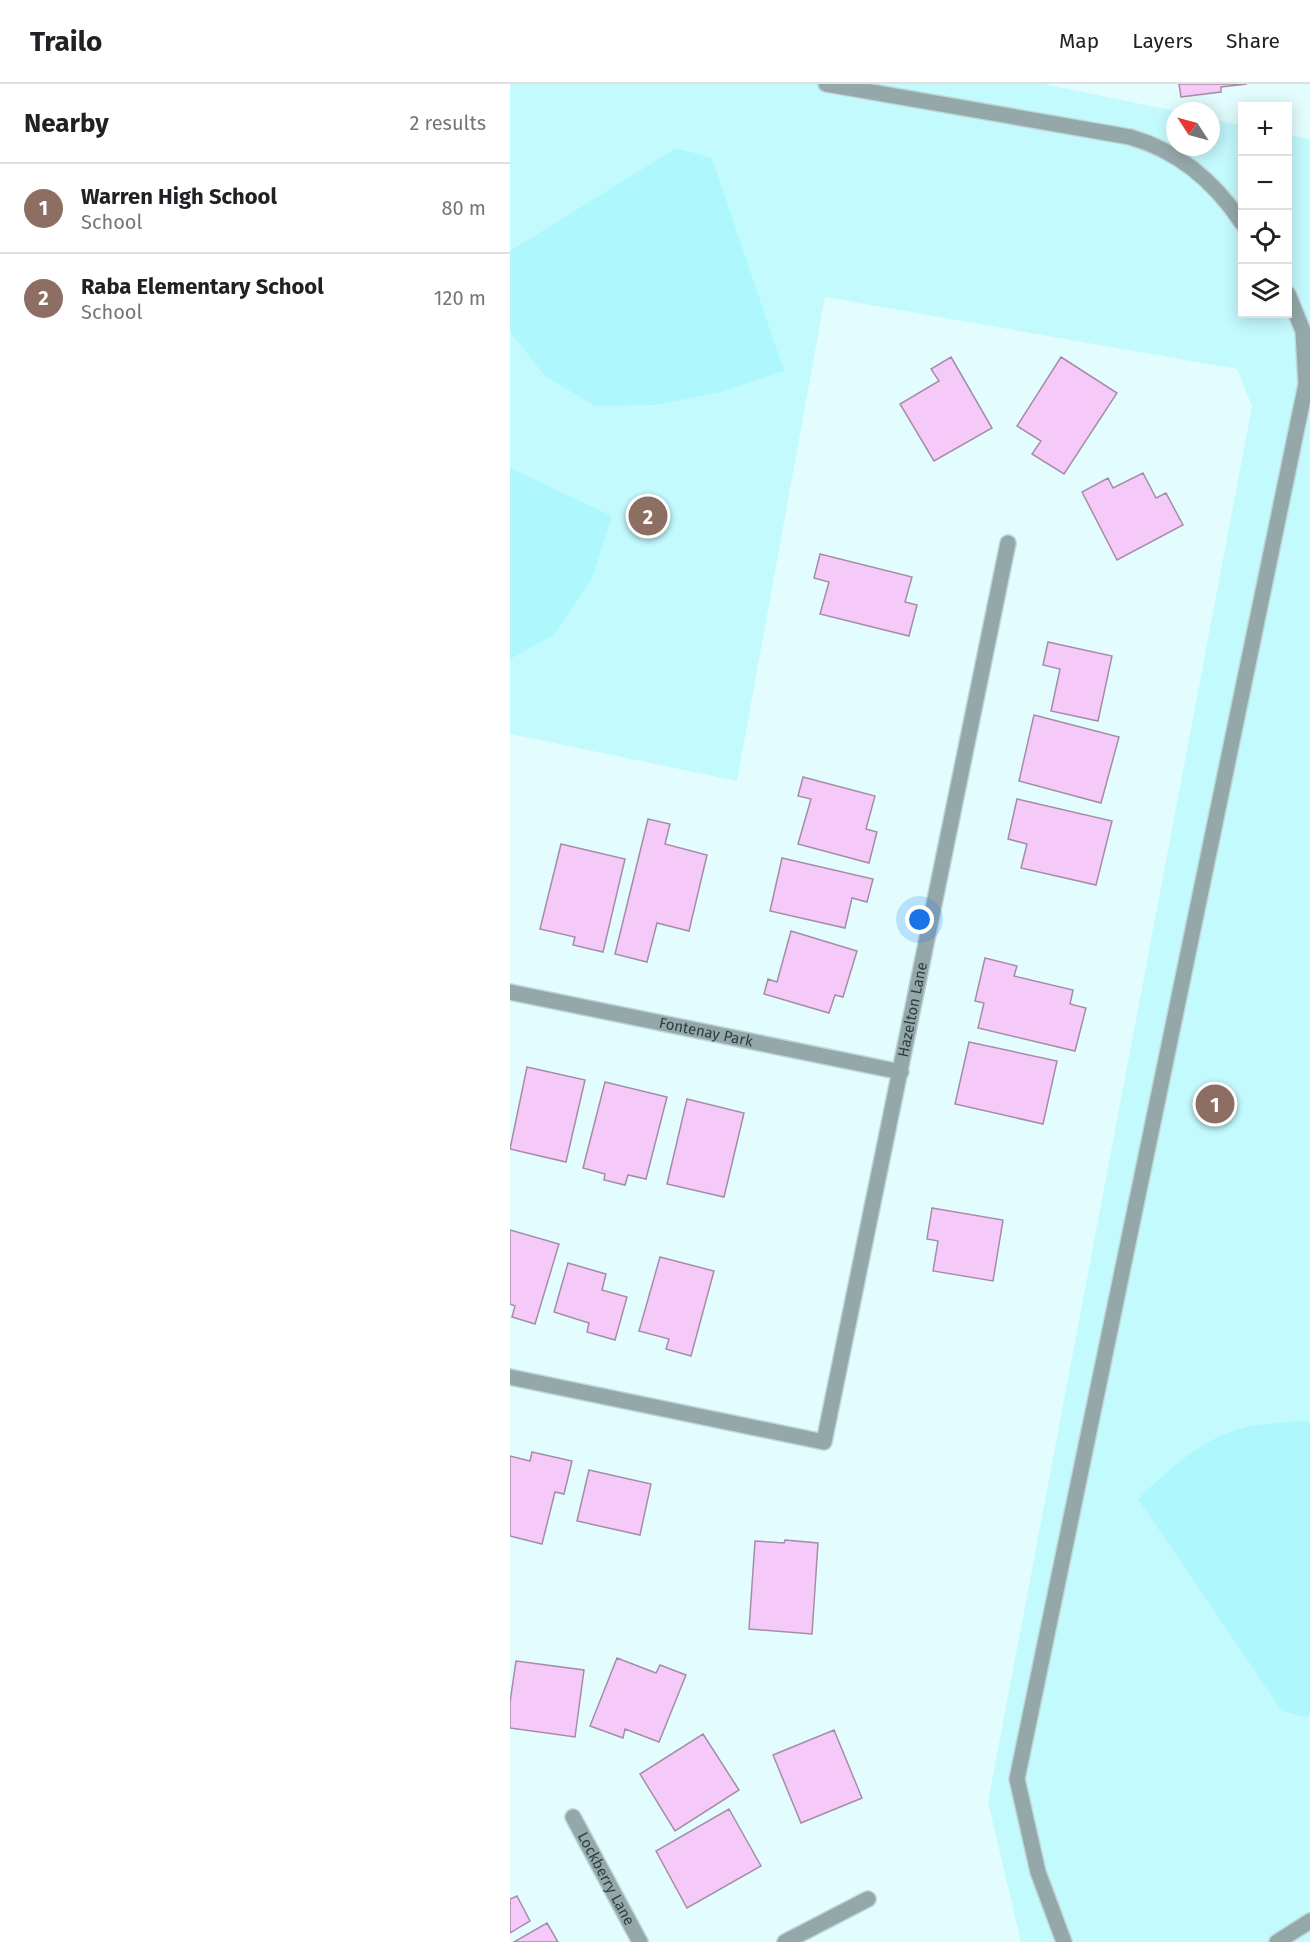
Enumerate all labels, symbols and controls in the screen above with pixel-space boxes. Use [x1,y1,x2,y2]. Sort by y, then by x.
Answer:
text: Trailo [30,25,102,58]
text: Map [1059,28,1099,54]
text: Layers [1132,28,1193,54]
text: Share [1226,28,1280,54]
north arrow [1166,102,1220,156]
map controls [1238,102,1292,318]
button: + [1238,102,1292,156]
text: Nearby [24,108,109,139]
text: 2 results [409,111,486,135]
button: − [1238,156,1292,210]
text: Warren High School [81,183,277,210]
text: 1 [39,196,48,220]
text: 80 m [441,196,486,220]
text: School [81,210,142,234]
button: locate [1238,210,1292,264]
button: layers [1238,264,1292,318]
text: Raba Elementary School [81,273,324,300]
text: 2 [38,286,49,310]
text: 120 m [434,286,486,310]
text: School [81,300,142,324]
pin: 2 [628,494,668,538]
your location [905,905,934,934]
street label: Hazelton Lane [894,960,931,1059]
street label: Fontenay Park [657,1014,755,1051]
pin: 1 [1196,1082,1234,1126]
street label: Lockberry Lane [574,1829,638,1928]

